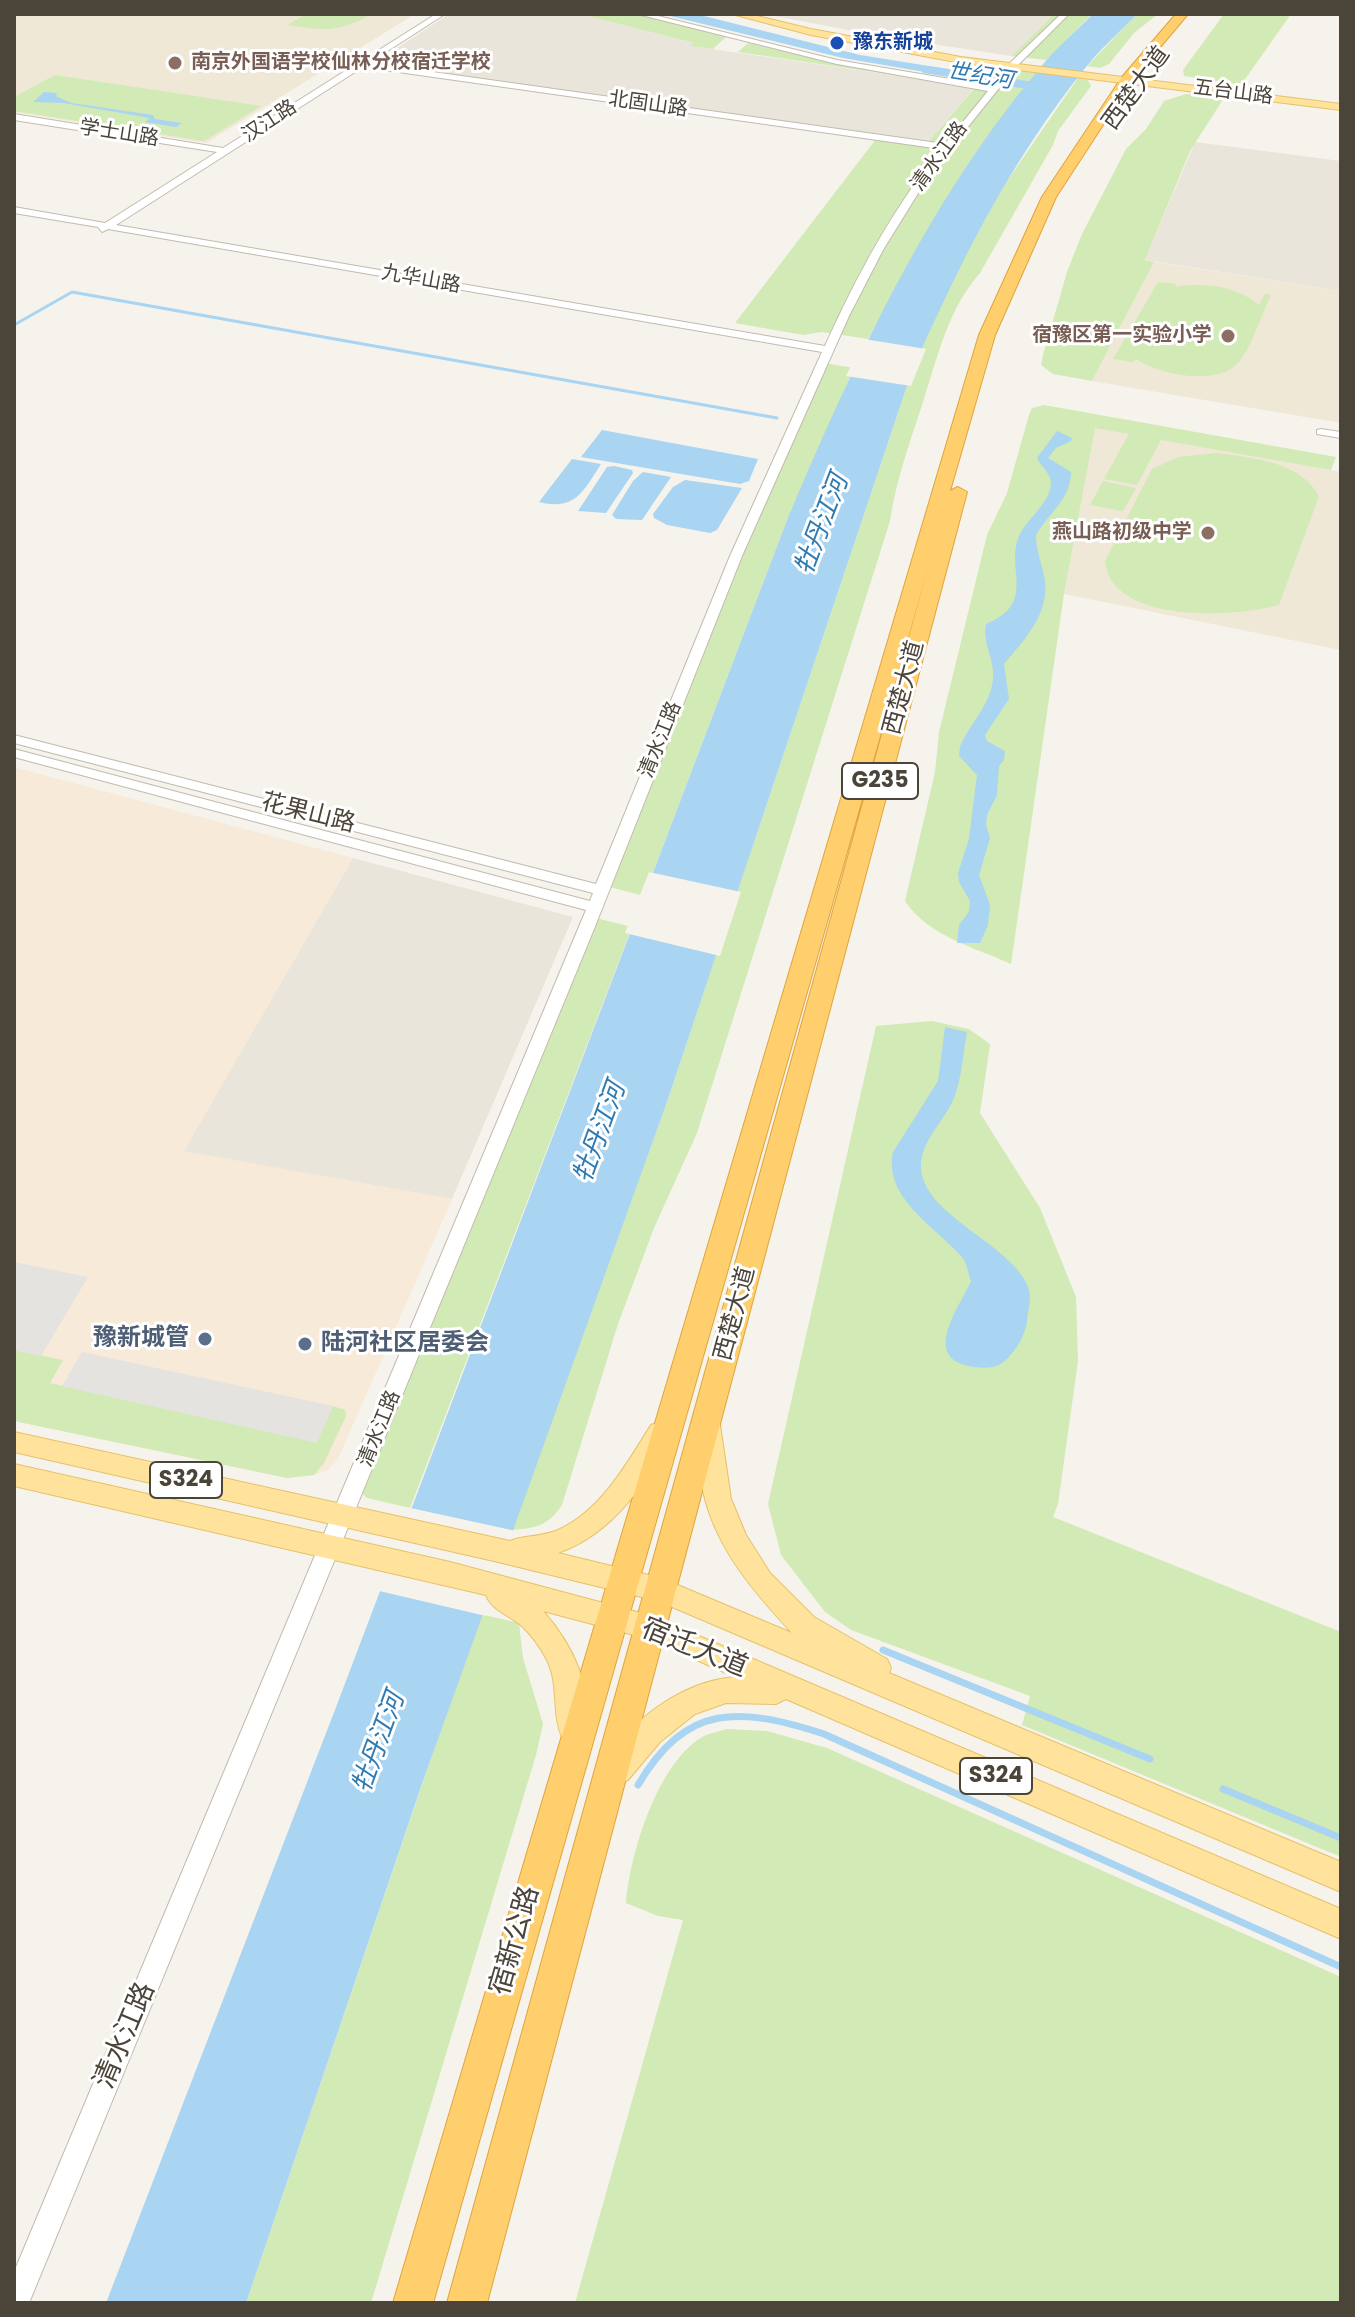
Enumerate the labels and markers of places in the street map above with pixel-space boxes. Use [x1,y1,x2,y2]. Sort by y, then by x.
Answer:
place label: 豫东新城 [853,31,933,55]
marker: 豫东新城 [828,34,846,52]
place label: 南京外国语学校仙林分校宿迁学校 [191,51,491,75]
marker: 南京外国语学校仙林分校宿迁学校 [166,54,184,72]
place label: 宿豫区第一实验小学 [1032,324,1212,348]
marker: 宿豫区第一实验小学 [1219,327,1237,345]
place label: 燕山路初级中学 [1052,521,1192,545]
marker: 燕山路初级中学 [1199,524,1217,542]
place label: 豫新城管 [93,1325,189,1353]
marker: 豫新城管 [196,1330,214,1348]
place label: 陆河社区居委会 [321,1330,489,1358]
marker: 陆河社区居委会 [296,1335,314,1353]

